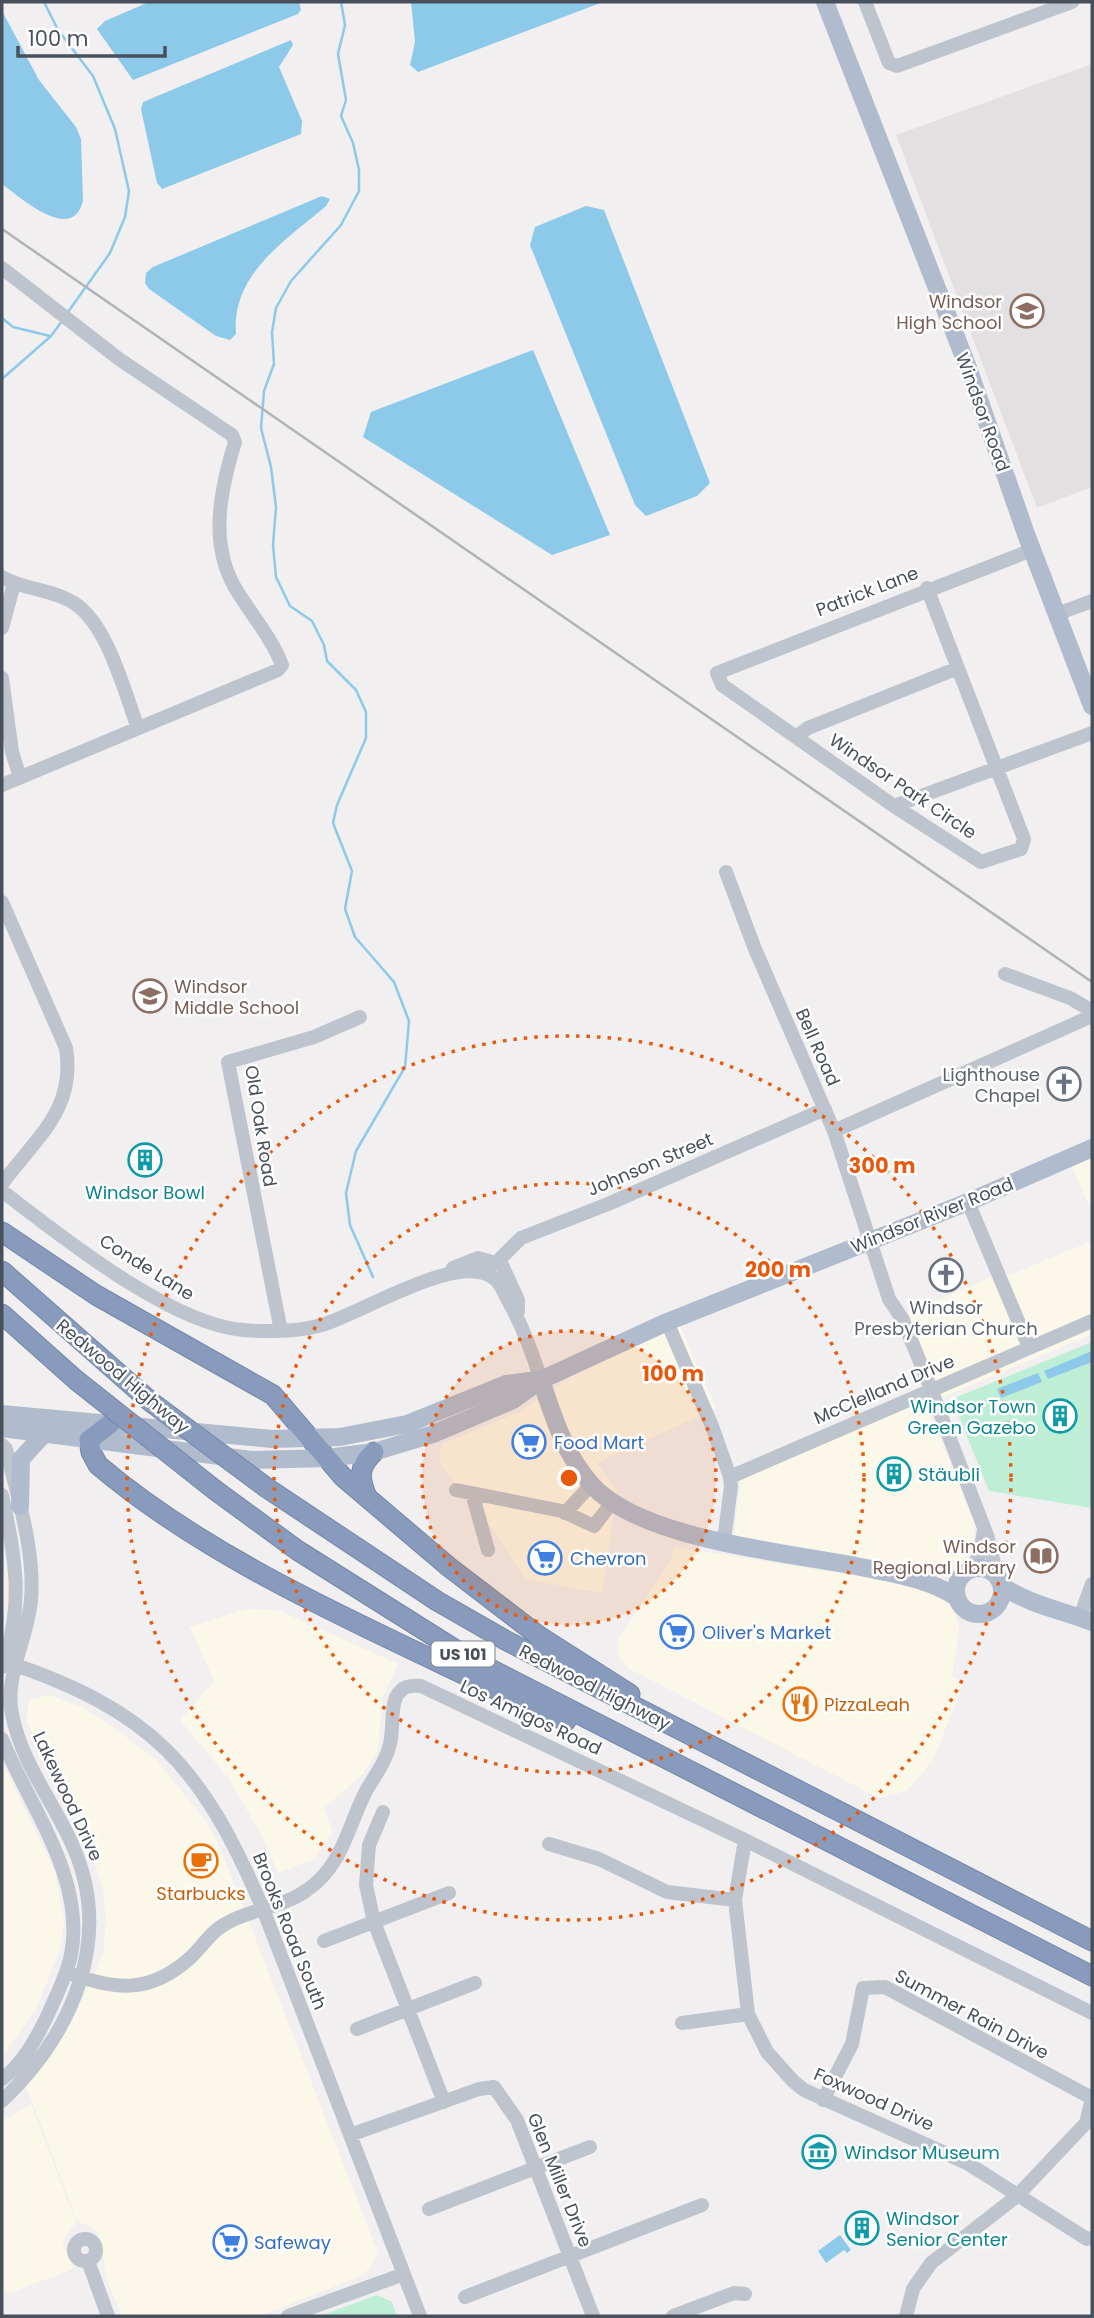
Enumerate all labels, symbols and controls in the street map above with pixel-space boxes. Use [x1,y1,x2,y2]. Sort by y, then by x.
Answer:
scale bar [18,14,164,58]
text: 100 m [28,24,88,53]
place label: Windsor High School [896,289,1002,335]
school or university icon: Windsor High School [1008,292,1046,330]
street label: Windsor Road [950,349,1016,475]
street label: Patrick Lane [812,560,922,622]
street label: Windsor Park Circle [824,727,982,845]
place label: Windsor Middle School [174,974,299,1020]
school or university icon: Windsor Middle School [131,977,169,1015]
street label: Bell Road [790,1004,846,1090]
place label: Lighthouse Chapel [942,1062,1040,1108]
street label: Old Oak Road [239,1063,283,1189]
church icon: Lighthouse Chapel [1045,1065,1083,1103]
street label: Johnson Street [583,1126,717,1202]
building icon: Windsor Bowl [126,1141,164,1179]
text: 300 m [849,1151,915,1180]
street label: Windsor River Road [847,1171,1017,1259]
place label: Windsor Bowl [85,1180,205,1205]
street label: Conde Lane [95,1228,199,1306]
text: 200 m [745,1255,811,1284]
church icon: Windsor Presbyterian Church [927,1256,965,1294]
place label: Windsor Presbyterian Church [854,1295,1038,1341]
street label: Redwood Highway [51,1313,195,1439]
street label: McClelland Drive [810,1348,958,1430]
text: 100 m [642,1359,704,1388]
place label: Windsor Town Green Gazebo [907,1394,1036,1440]
building icon: Windsor Town Green Gazebo [1041,1397,1079,1435]
supermarket icon: Food Mart [510,1423,548,1461]
place label: Food Mart [554,1430,644,1455]
building icon: Stäubli [875,1455,913,1493]
place label: Stäubli [918,1462,980,1487]
centre of rings [557,1466,581,1490]
place label: Windsor Regional Library [873,1534,1016,1580]
library icon: Windsor Regional Library [1022,1537,1060,1575]
supermarket icon: Chevron [526,1539,564,1577]
place label: Chevron [570,1546,646,1571]
supermarket icon: Oliver's Market [658,1613,696,1651]
place label: Oliver's Market [702,1620,831,1645]
street label: Redwood Highway [515,1638,675,1736]
road number: US 101 [432,1642,494,1666]
street label: Los Amigos Road [456,1673,606,1761]
restaurant icon: PizzaLeah [781,1685,819,1723]
place label: PizzaLeah [824,1692,910,1717]
street label: Lakewood Drive [27,1727,109,1865]
cafe icon: Starbucks [182,1842,220,1880]
street label: Brooks Road South [247,1849,333,2013]
place label: Starbucks [156,1881,246,1906]
street label: Summer Rain Drive [891,1963,1053,2065]
street label: Foxwood Drive [810,2061,938,2137]
street label: Glen Miller Drive [522,2109,598,2251]
museum icon: Windsor Museum [800,2133,838,2171]
place label: Windsor Museum [844,2140,1000,2165]
place label: Windsor Senior Center [886,2206,1008,2252]
building icon: Windsor Senior Center [843,2209,881,2247]
supermarket icon: Safeway [211,2223,249,2261]
place label: Safeway [254,2230,331,2255]

